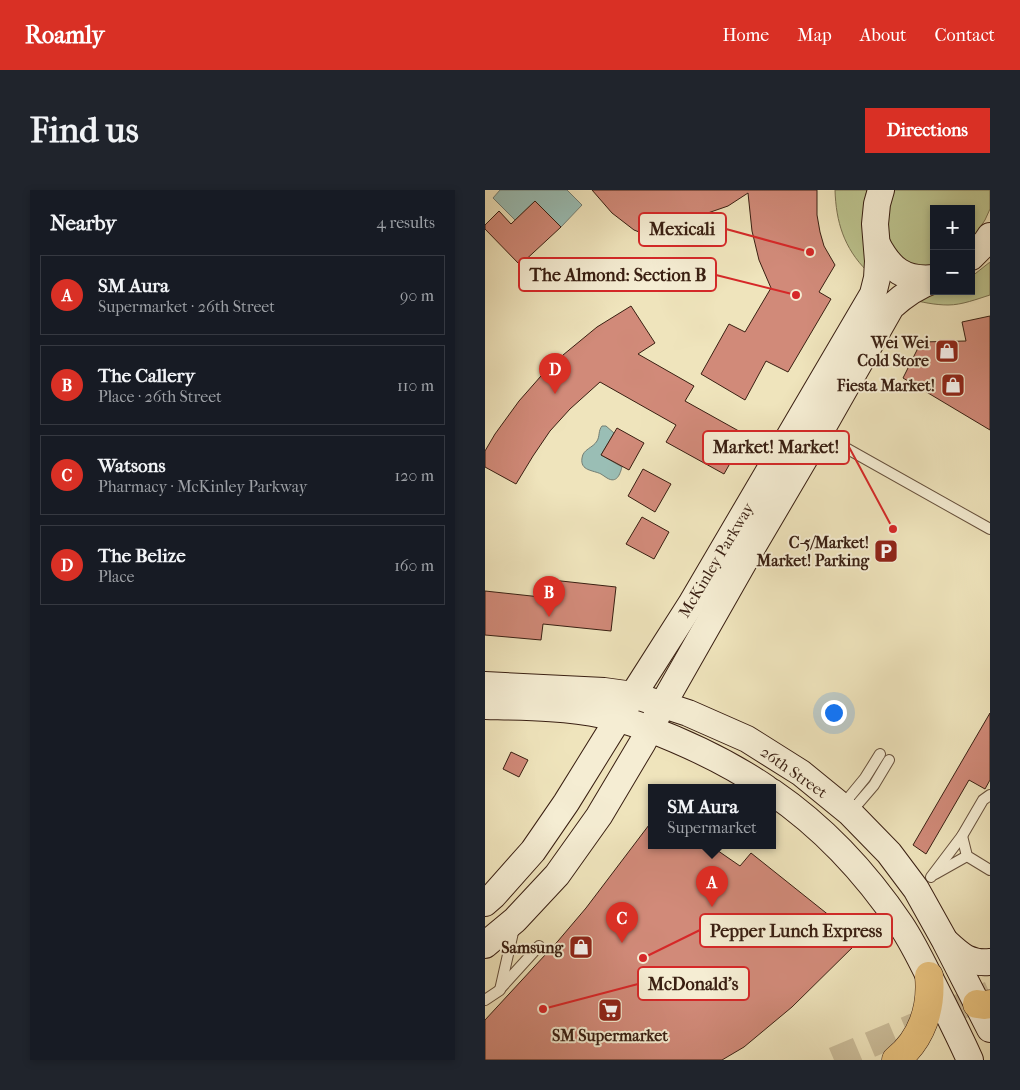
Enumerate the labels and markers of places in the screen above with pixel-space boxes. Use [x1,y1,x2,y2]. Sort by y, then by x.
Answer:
callout: Mexicali [639,213,726,246]
callout: The Almond: Section B [519,258,716,291]
place label: Wei Wei Cold Store [857,333,929,370]
shop icon: Wei Wei Cold Store [934,338,960,364]
pin: D [539,353,571,394]
shop icon: Fiesta Market! [940,372,966,398]
place label: Fiesta Market! [836,376,935,395]
callout: Market! Market! [703,431,849,464]
place label: C-5/Market! Market! Parking [756,533,869,571]
parking icon: C-5/Market! Market! Parking [873,538,899,564]
pin: B [533,576,565,617]
pin: A [696,866,728,907]
pin: C [606,902,638,943]
callout: Pepper Lunch Express [700,914,892,947]
shop icon: Samsung [568,934,594,960]
place label: Samsung [501,938,563,958]
callout: McDonald's [638,967,749,1000]
supermarket icon: SM Supermarket [597,997,623,1023]
place label: SM Supermarket [552,1026,668,1046]

